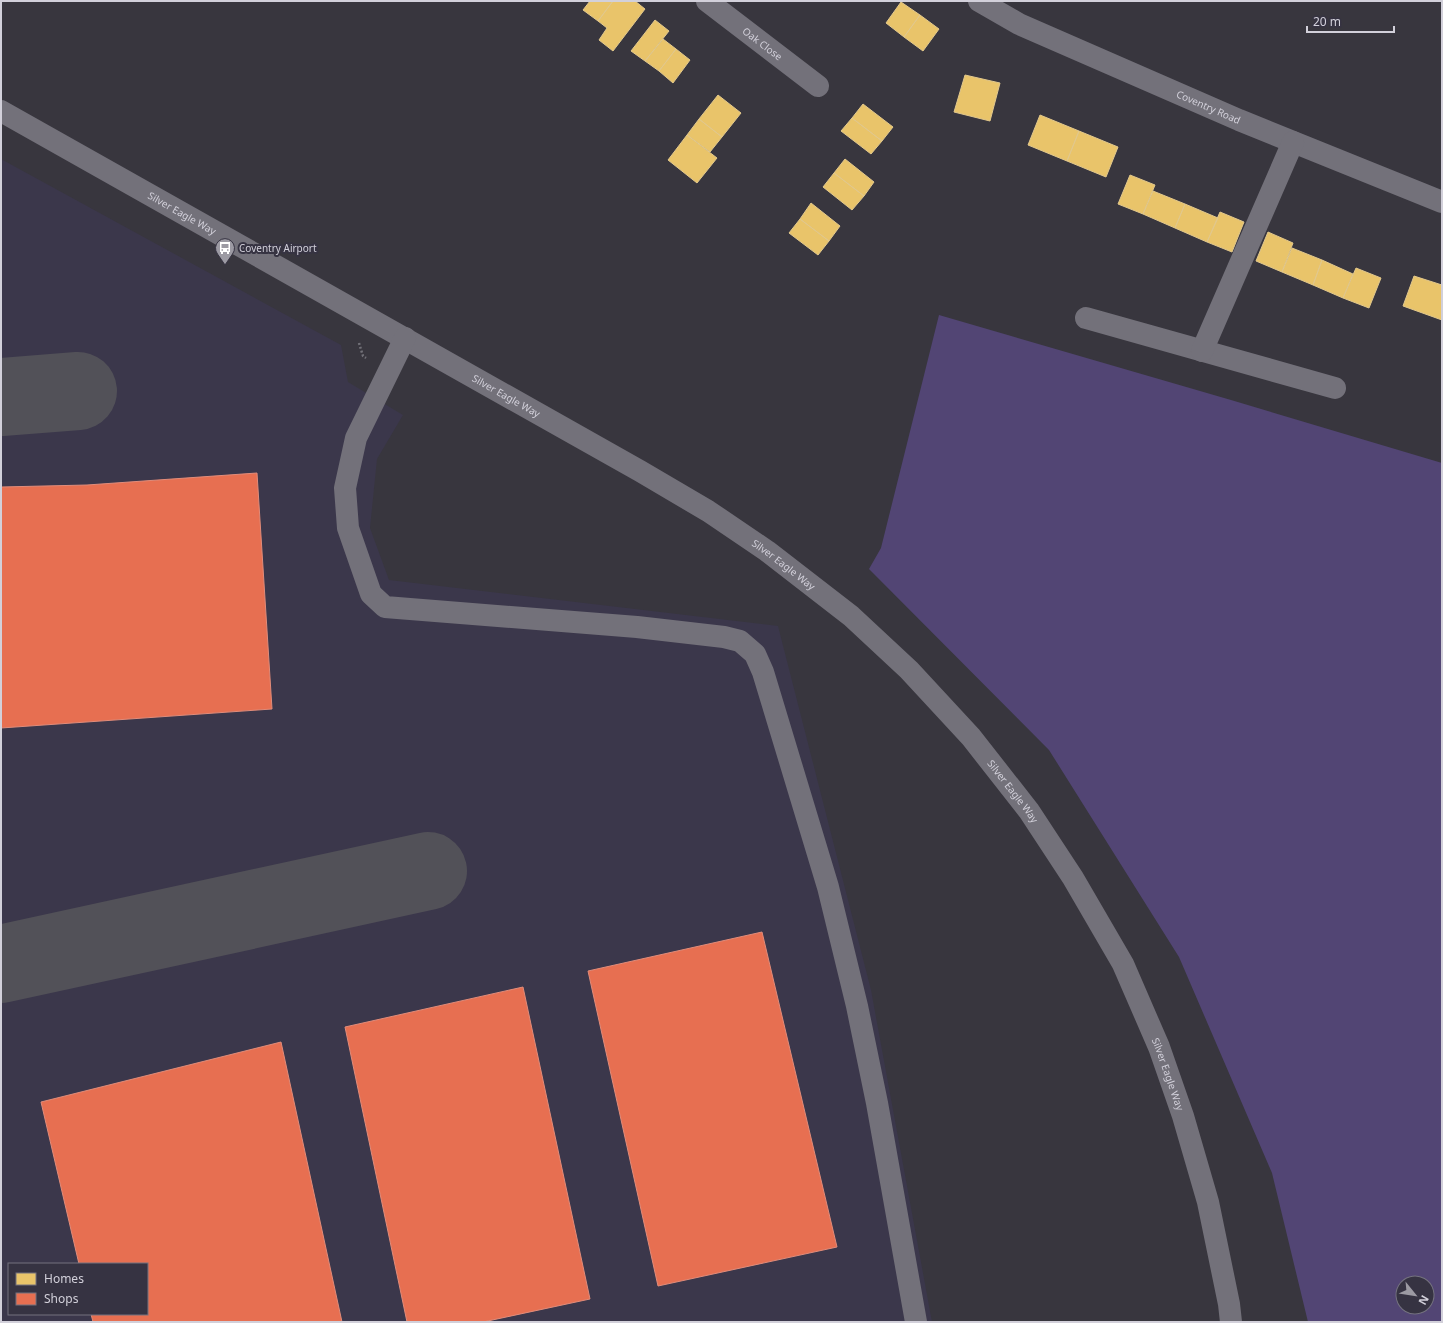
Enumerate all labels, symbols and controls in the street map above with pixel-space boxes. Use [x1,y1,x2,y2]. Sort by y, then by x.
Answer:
scale bar [1307,8,1394,34]
text: 20 m [1313,13,1341,30]
street label: Oak Close [740,24,786,64]
street label: Coventry Road [1174,87,1243,127]
street label: Silver Eagle Way [146,188,220,238]
bus stop icon: Coventry Airport [214,237,236,265]
place label: Coventry Airport [239,241,317,255]
street label: Silver Eagle Way [470,371,544,421]
street label: Silver Eagle Way [749,536,819,593]
street label: Silver Eagle Way [984,757,1042,826]
street label: Silver Eagle Way [1149,1035,1188,1113]
legend [8,1263,148,1315]
text: Homes [44,1270,84,1287]
north arrow [1395,1275,1435,1315]
text: Shops [44,1290,79,1307]
text: N [1415,1293,1433,1308]

